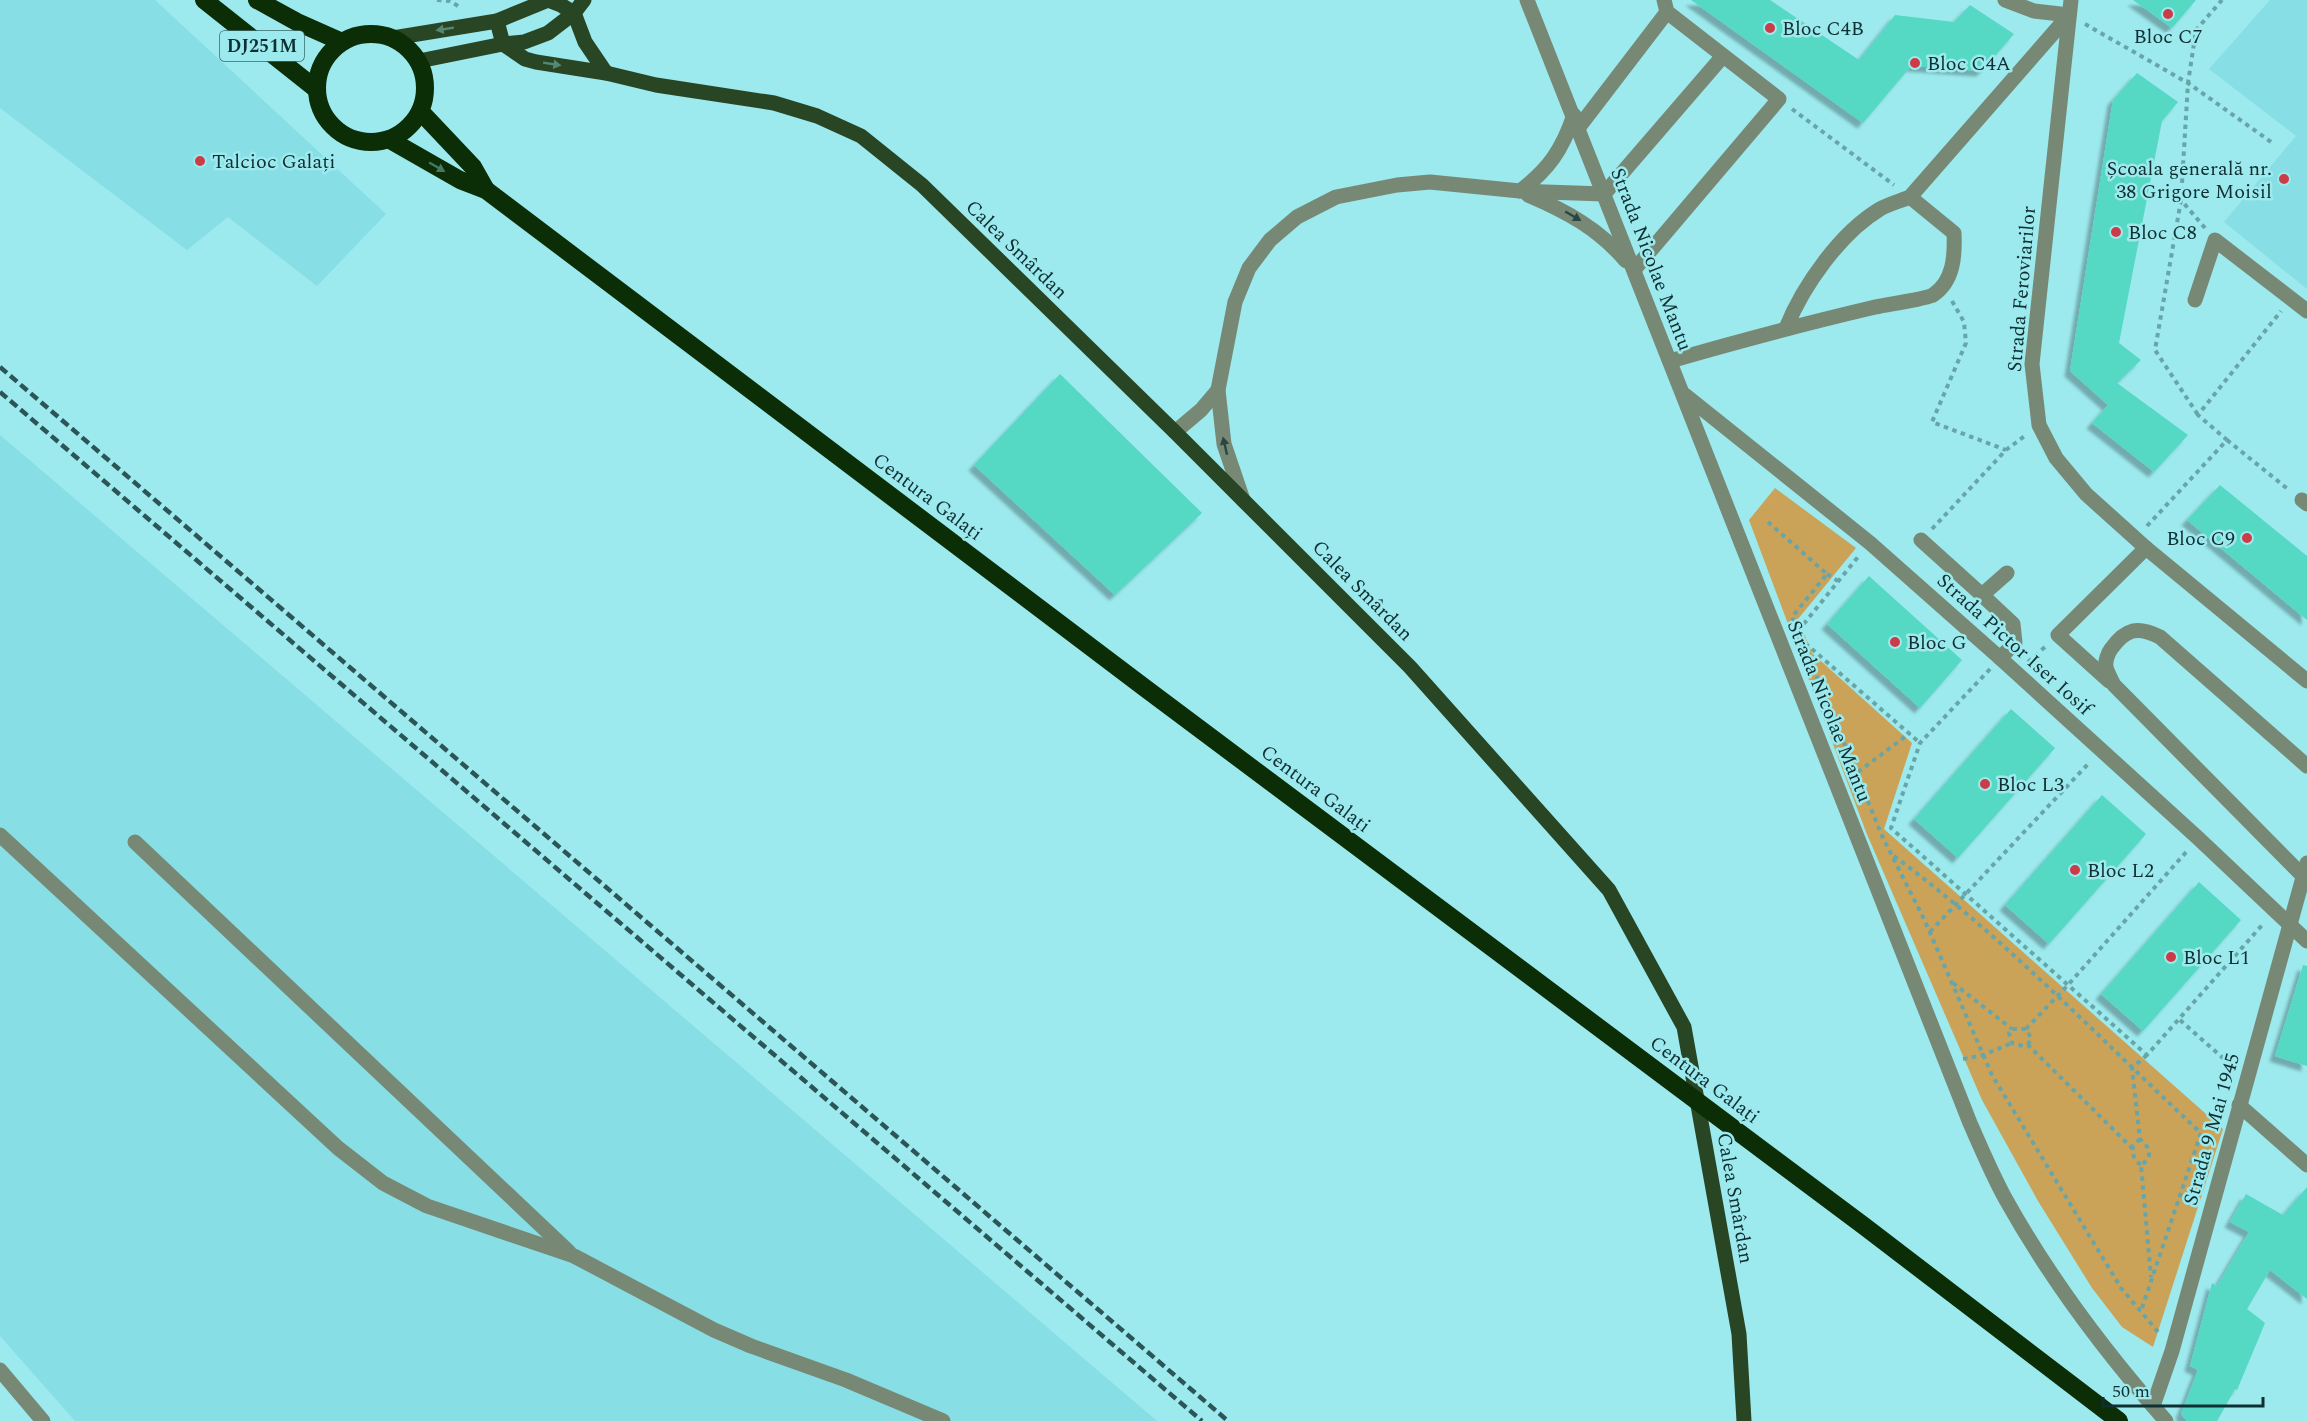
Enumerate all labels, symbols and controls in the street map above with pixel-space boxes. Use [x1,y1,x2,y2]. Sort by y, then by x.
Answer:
marker: Bloc C7 [2161,7,2175,21]
place label: Bloc C4B [1782,14,1864,44]
marker: Bloc C4B [1763,21,1777,35]
place label: Bloc C7 [2134,22,2202,52]
one-way arrow [435,25,454,34]
road number: DJ251M [220,31,304,61]
place label: Bloc C4A [1927,49,2011,79]
marker: Bloc C4A [1908,56,1922,70]
one-way arrow [543,60,562,69]
place label: Talcioc Galați [212,147,336,177]
marker: Talcioc Galați [193,154,207,168]
place label: Școala generală nr. 38 Grigore Moisil [2106,154,2272,207]
one-way arrow [429,162,446,172]
street label: Strada Nicolae Mantu [1602,163,1700,355]
marker: Școala generală nr. 38 Grigore Moisil [2277,172,2291,186]
street label: Calea Smârdan [958,193,1074,307]
street label: Strada Feroviarilor [2000,205,2044,373]
one-way arrow [1564,211,1581,221]
place label: Bloc C8 [2128,218,2197,248]
marker: Bloc C8 [2109,225,2123,239]
one-way arrow [1220,436,1229,455]
street label: Centura Galați [866,445,989,548]
place label: Bloc C9 [2166,524,2235,554]
marker: Bloc C9 [2240,531,2254,545]
street label: Calea Smârdan [1305,533,1420,648]
street label: Strada Pictor Iser Iosif [1930,566,2101,725]
street label: Strada Nicolae Mantu [1779,616,1879,807]
place label: Bloc G [1907,628,1967,658]
marker: Bloc G [1888,635,1902,649]
street label: Centura Galați [1254,737,1377,840]
place label: Bloc L3 [1997,770,2064,800]
marker: Bloc L3 [1978,777,1992,791]
place label: Bloc L2 [2087,856,2154,886]
marker: Bloc L2 [2068,863,2082,877]
place label: Bloc L1 [2183,943,2250,973]
marker: Bloc L1 [2164,950,2178,964]
street label: Centura Galați [1643,1028,1766,1131]
street label: Strada 9 Mai 1945 [2176,1050,2248,1209]
street label: Calea Smârdan [1709,1130,1761,1266]
scale bar [2103,1370,2264,1408]
text: 50 m [2112,1378,2150,1405]

